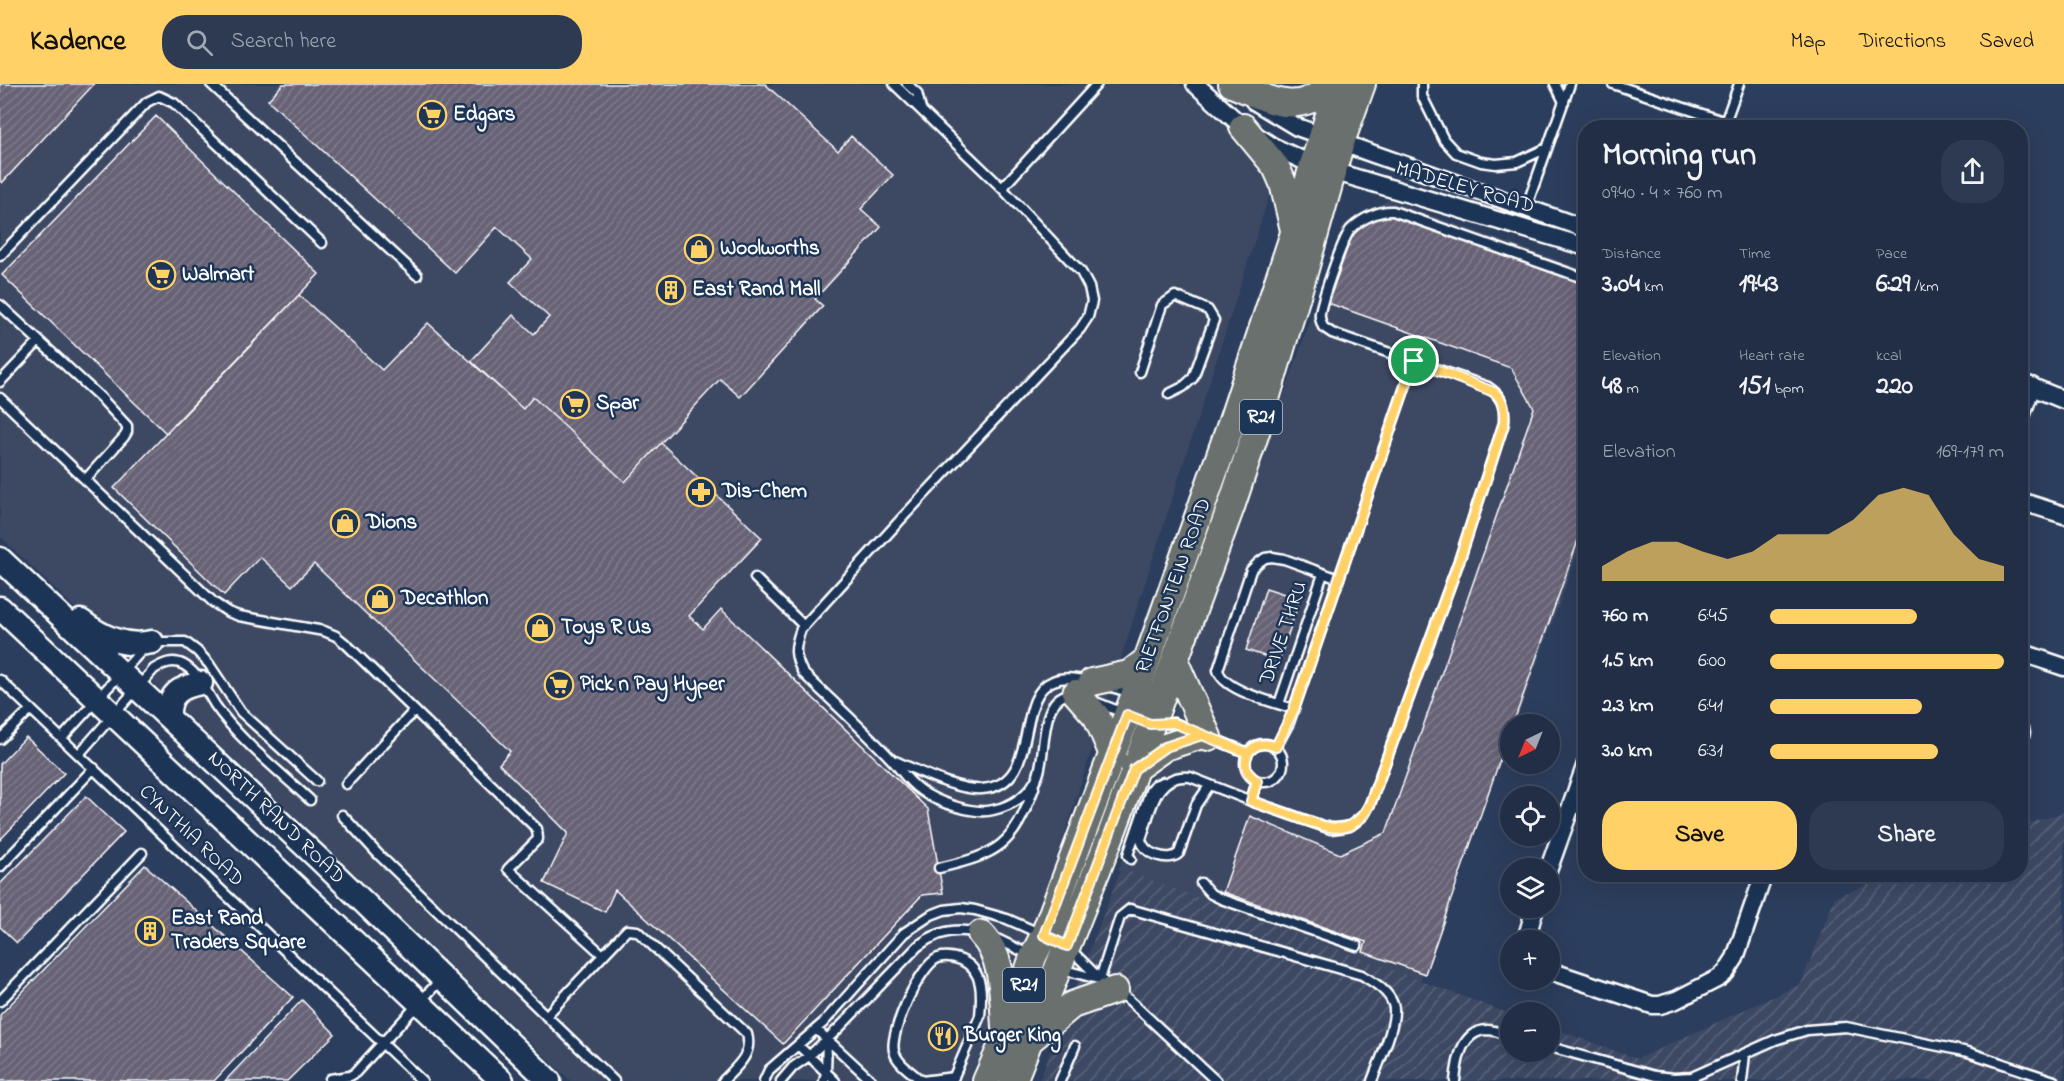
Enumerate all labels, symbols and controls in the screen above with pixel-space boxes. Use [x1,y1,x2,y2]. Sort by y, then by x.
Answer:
search box [162,15,582,69]
text: Kadence [30,22,126,63]
icon: search [183,26,216,59]
text: Search here [231,26,336,58]
text: Map [1790,27,1826,57]
text: Directions [1859,27,1946,57]
text: Saved [1979,27,2034,57]
supermarket icon: Edgars [416,99,448,131]
place label: Edgars [453,100,516,132]
text: Morning run [1602,132,1756,180]
button: share [1941,140,2004,203]
street label: MADELEY ROAD [1392,154,1538,222]
text: 09:40 · 4 × 760 m [1602,179,1722,208]
shop icon: Woolworths [683,233,715,265]
place label: Woolworths [720,234,820,264]
text: Distance [1602,242,1661,266]
text: Time [1739,242,1771,266]
text: Pace [1876,242,1907,266]
supermarket icon: Walmart [145,259,177,291]
place label: Walmart [182,260,255,290]
text: 3.04 [1602,266,1640,304]
text: 19:43 [1739,266,1779,304]
text: 6:29 [1876,266,1910,304]
building icon: East Rand Mall [655,274,687,306]
place label: East Rand Mall [692,275,821,305]
text: km [1640,275,1663,299]
text: /km [1910,275,1939,299]
pin [1388,335,1439,386]
icon: arrive [1397,344,1430,377]
text: Elevation [1602,344,1661,368]
text: Heart rate [1739,344,1805,368]
text: kcal [1876,344,1901,368]
text: 48 [1602,368,1622,406]
text: 151 [1739,368,1770,406]
text: 220 [1876,368,1913,406]
text: m [1622,377,1639,401]
text: bpm [1770,377,1804,401]
supermarket icon: Spar [559,388,591,420]
place label: Spar [596,389,639,419]
road number: R21 [1240,400,1282,434]
text: Elevation [1602,438,1676,467]
text: 169–179 m [1936,438,2004,467]
pharmacy icon: Dis-Chem [685,476,717,508]
place label: Dis-Chem [721,477,807,507]
street label: RIETFONTEIN ROAD [1128,494,1220,678]
shop icon: Dions [329,507,361,539]
place label: Dions [365,508,417,538]
street label: DRIVE THRU [1252,577,1316,690]
shop icon: Decathlon [364,583,396,615]
place label: Decathlon [400,584,488,614]
text: 760 m [1602,602,1648,631]
text: 6:45 [1698,602,1728,631]
shop icon: Toys R Us [524,612,556,644]
place label: Toys R Us [561,613,652,645]
text: 1.5 km [1602,647,1653,676]
text: 6:00 [1698,647,1726,676]
supermarket icon: Pick n Pay Hyper [543,669,575,701]
place label: Pick n Pay Hyper [580,670,725,702]
text: 2.3 km [1602,692,1654,721]
text: 6:41 [1698,692,1723,721]
north arrow [1500,714,1560,774]
map controls [1500,714,1560,1062]
text: 3.0 km [1602,737,1652,766]
text: 6:31 [1698,737,1723,766]
street label: NORTH RAND ROAD [200,744,352,892]
street label: CYNTHIA ROAD [131,778,251,894]
button: locate [1500,786,1560,846]
button: Save [1602,801,1797,870]
button: Share [1809,801,2004,870]
button: layers [1500,858,1560,918]
place label: East Rand Traders Square [171,904,307,958]
building icon: East Rand Traders Square [134,915,166,947]
button: + [1500,930,1560,990]
road number: R21 [1003,968,1045,1002]
button: − [1500,1002,1560,1062]
restaurant icon: Burger King [927,1020,959,1052]
place label: Burger King [963,1021,1061,1053]

